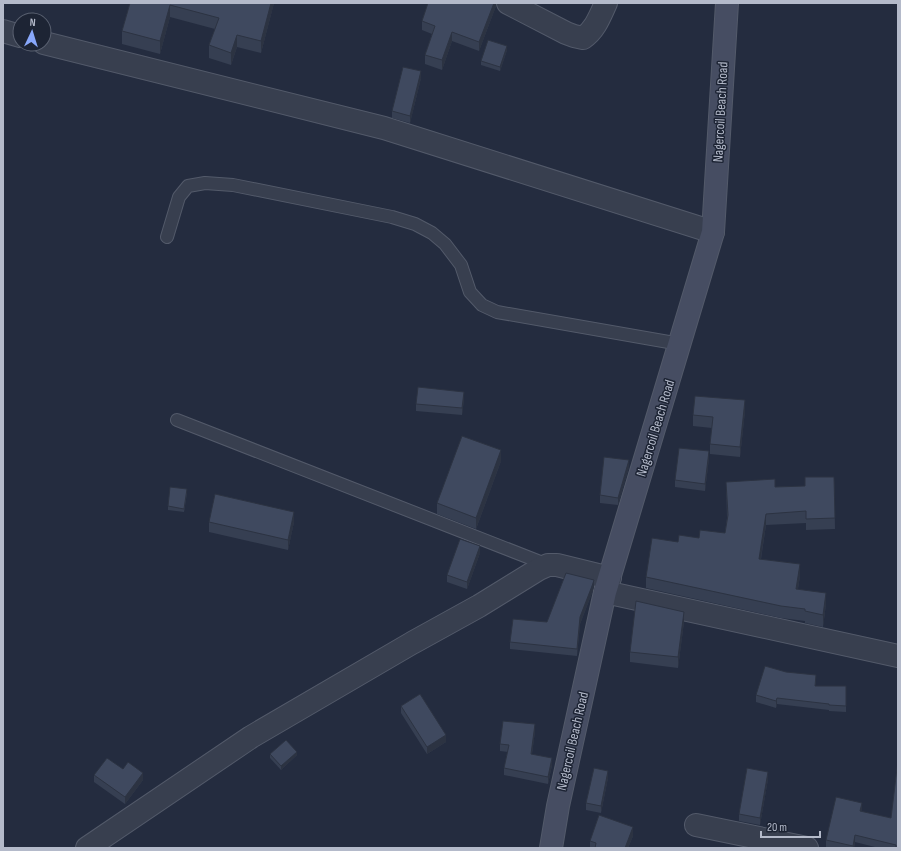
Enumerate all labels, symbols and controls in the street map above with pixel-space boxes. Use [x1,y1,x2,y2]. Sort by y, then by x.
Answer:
north arrow [12,12,52,52]
text: N [29,16,36,29]
street label: Nagercoil Beach Road [709,61,732,163]
street label: Nagercoil Beach Road [633,377,678,479]
street label: Nagercoil Beach Road [553,690,592,792]
scale bar [761,813,820,839]
text: 20 m [767,820,787,835]

